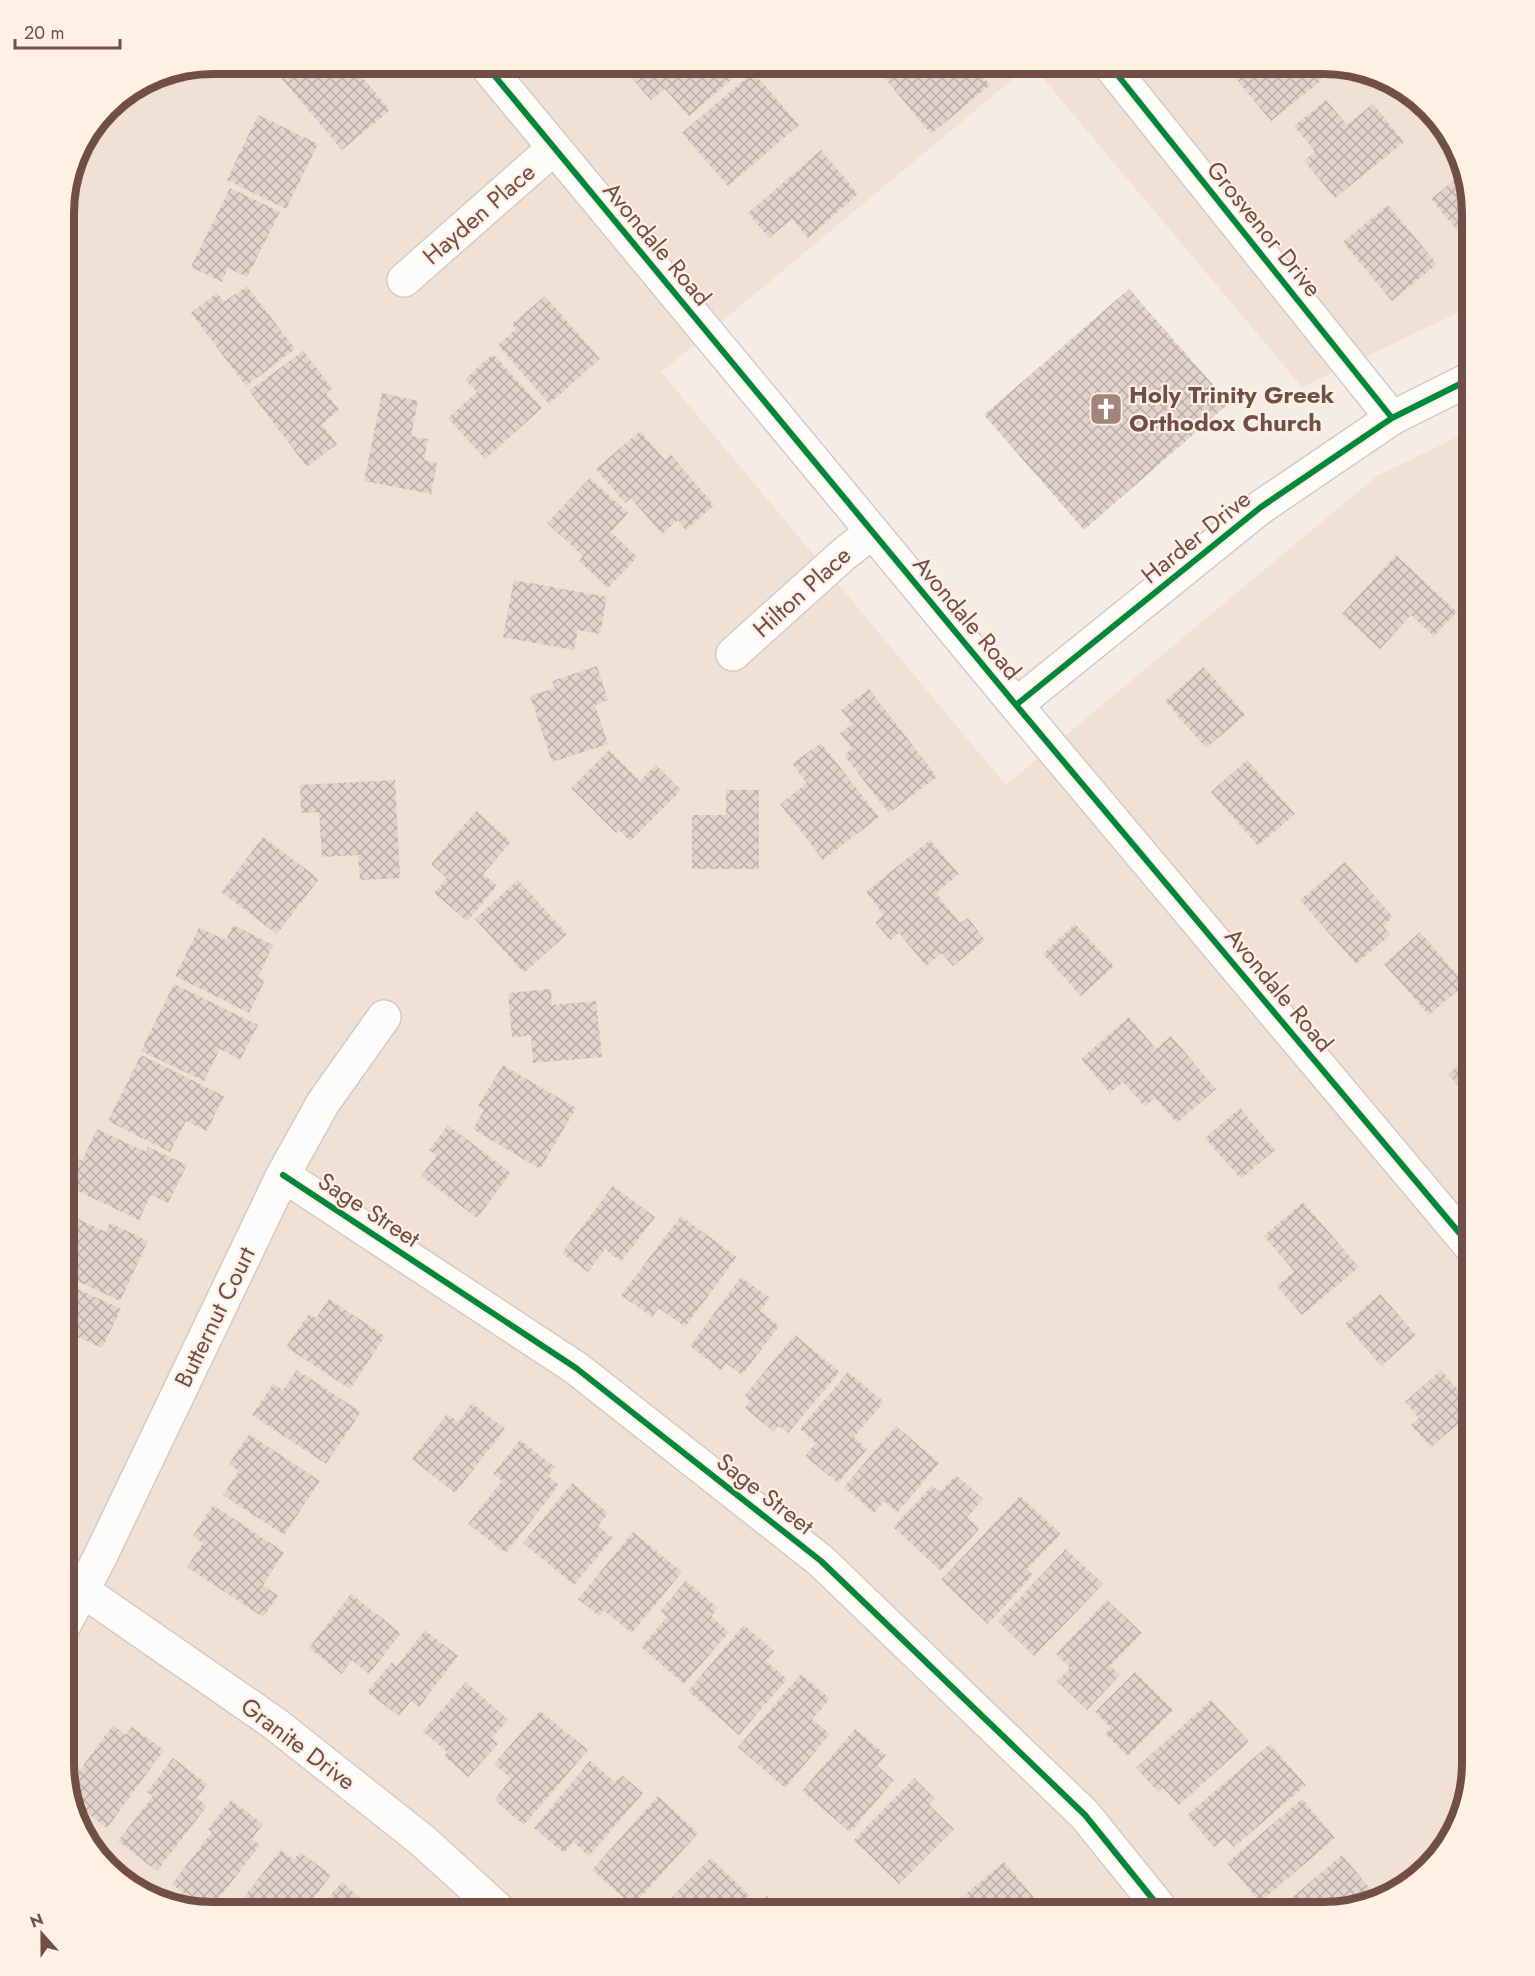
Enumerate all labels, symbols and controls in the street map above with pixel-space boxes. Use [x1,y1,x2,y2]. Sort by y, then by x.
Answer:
scale bar [15,12,120,50]
text: 20 m [24,20,64,46]
street label: Grosvenor Drive [1198,153,1330,304]
street label: Hayden Place [415,155,543,272]
street label: Avondale Road [595,174,720,313]
place label: Holy Trinity Greek Orthodox Church [1129,377,1335,440]
church icon: Holy Trinity Greek Orthodox Church [1088,391,1124,427]
street label: Harder Drive [1133,482,1258,592]
street label: Hilton Place [745,538,859,645]
street label: Avondale Road [905,548,1030,687]
street label: Avondale Road [1217,920,1342,1059]
street label: Sage Street [311,1164,427,1256]
street label: Butternut Court [165,1240,264,1393]
street label: Sage Street [709,1444,822,1543]
street label: Granite Drive [234,1689,363,1798]
north arrow [12,1904,72,1964]
text: N [27,1907,47,1933]

